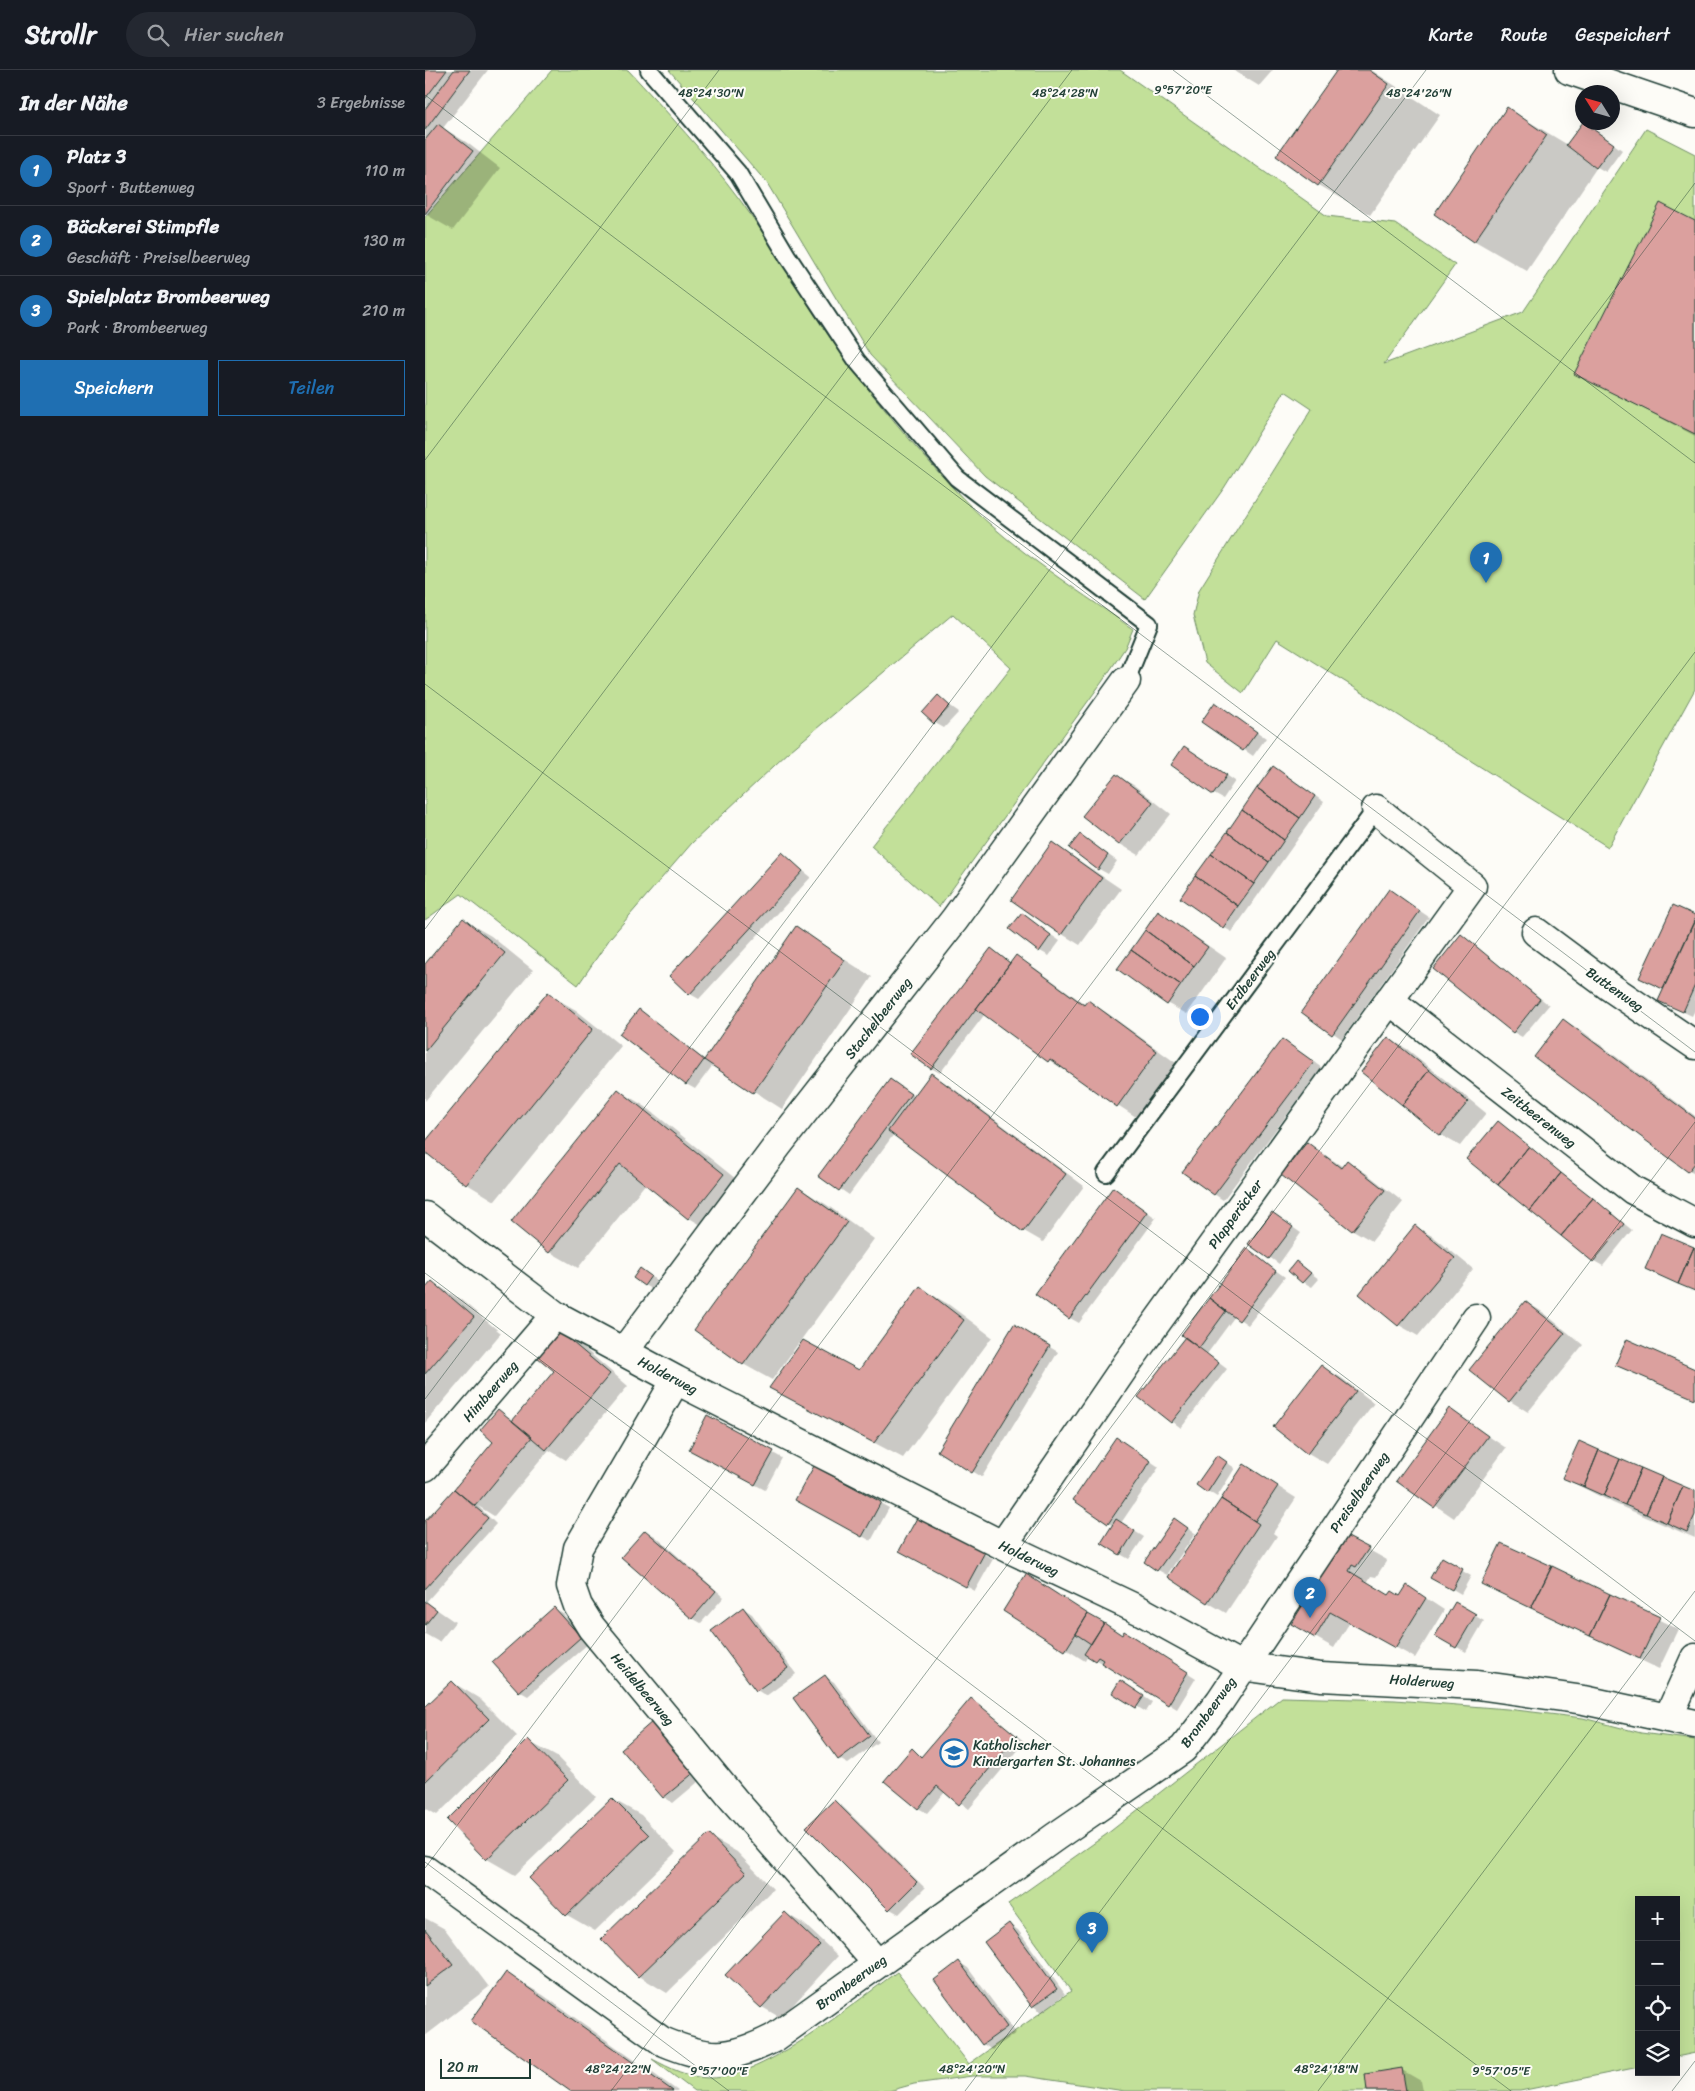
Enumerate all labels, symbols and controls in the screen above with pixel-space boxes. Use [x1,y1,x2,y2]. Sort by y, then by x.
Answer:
search box [126,12,476,57]
text: Strollr [25,14,96,56]
text: Hier suchen [184,18,284,51]
text: Karte [1428,19,1473,51]
text: Route [1501,19,1547,51]
text: Gespeichert [1575,19,1670,51]
icon: search [144,21,172,49]
text: 9°57'20"E [1154,79,1213,101]
text: 48°24'30"N [678,82,745,104]
text: 48°24'28"N [1032,82,1099,104]
text: 48°24'26"N [1386,82,1453,104]
text: In der Nähe [20,84,128,122]
north arrow [1575,85,1620,130]
text: 3 Ergebnisse [317,88,405,117]
text: Platz 3 [67,140,126,173]
text: 1 [33,156,39,185]
text: 110 m [365,156,405,185]
text: Sport · Buttenweg [67,173,195,202]
text: Bäckerei Stimpfle [67,210,219,243]
text: 2 [31,226,41,255]
text: 130 m [363,226,405,255]
text: Geschäft · Preiselbeerweg [67,243,250,272]
text: Spielplatz Brombeerweg [67,280,270,313]
text: 3 [32,296,40,325]
text: 210 m [362,296,405,325]
text: Park · Brombeerweg [67,313,208,342]
button: Speichern [20,360,208,416]
button: Teilen [218,360,405,416]
pin: 1 [1470,542,1502,583]
street label: Erdbeerweg [1219,943,1282,1016]
street label: Buttenweg [1580,960,1649,1019]
street label: Stachelbeerweg [838,972,919,1065]
your location [1187,1004,1213,1030]
street label: Zeitbeerenweg [1495,1080,1582,1155]
street label: Plapperäcker [1201,1173,1270,1254]
street label: Holderweg [633,1349,702,1402]
street label: Himbeerweg [456,1355,525,1428]
street label: Preiselbeerweg [1323,1446,1396,1538]
street label: Holderweg [994,1533,1063,1584]
pin: 2 [1294,1577,1326,1618]
street label: Heidelbeerweg [604,1647,681,1732]
street label: Holderweg [1389,1667,1455,1696]
street label: Brombeerweg [1174,1671,1243,1753]
place label: Katholischer Kindergarten St. Johannes [973,1733,1136,1774]
school or university icon: Katholischer Kindergarten St. Johannes [939,1738,969,1768]
map controls [1635,1896,1680,2076]
button: + [1635,1896,1680,1941]
pin: 3 [1076,1912,1108,1953]
button: − [1635,1941,1680,1986]
street label: Brombeerweg [810,1948,892,2017]
button: locate [1635,1986,1680,2031]
button: layers [1635,2031,1680,2076]
text: 20 m [447,2055,478,2080]
scale bar [440,2056,531,2079]
text: 48°24'22"N [585,2058,652,2080]
text: 48°24'20"N [939,2058,1006,2080]
text: 48°24'18"N [1294,2058,1359,2080]
text: 9°57'00"E [690,2060,749,2082]
text: 9°57'05"E [1472,2060,1531,2082]

